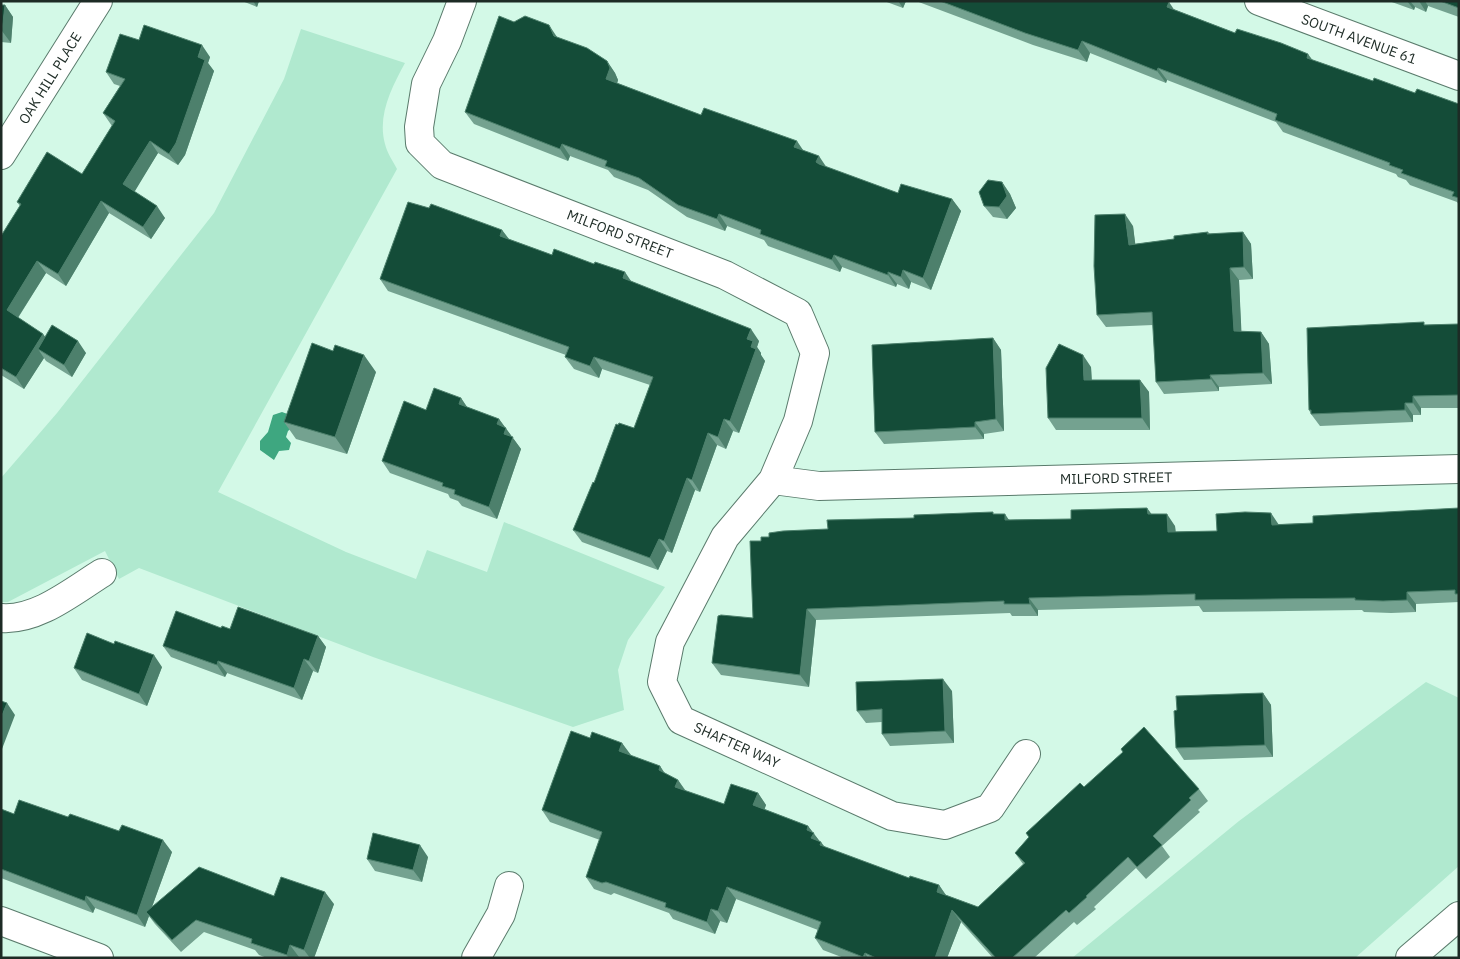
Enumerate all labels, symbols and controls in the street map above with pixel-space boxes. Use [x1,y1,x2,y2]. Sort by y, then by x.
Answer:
street label: SOUTH AVENUE 61 [1299,10,1419,68]
street label: OAK HILL PLACE [15,29,85,127]
street label: MILFORD STREET [564,205,676,263]
street label: MILFORD STREET [1060,468,1172,488]
street label: SHAFTER WAY [691,718,783,772]

